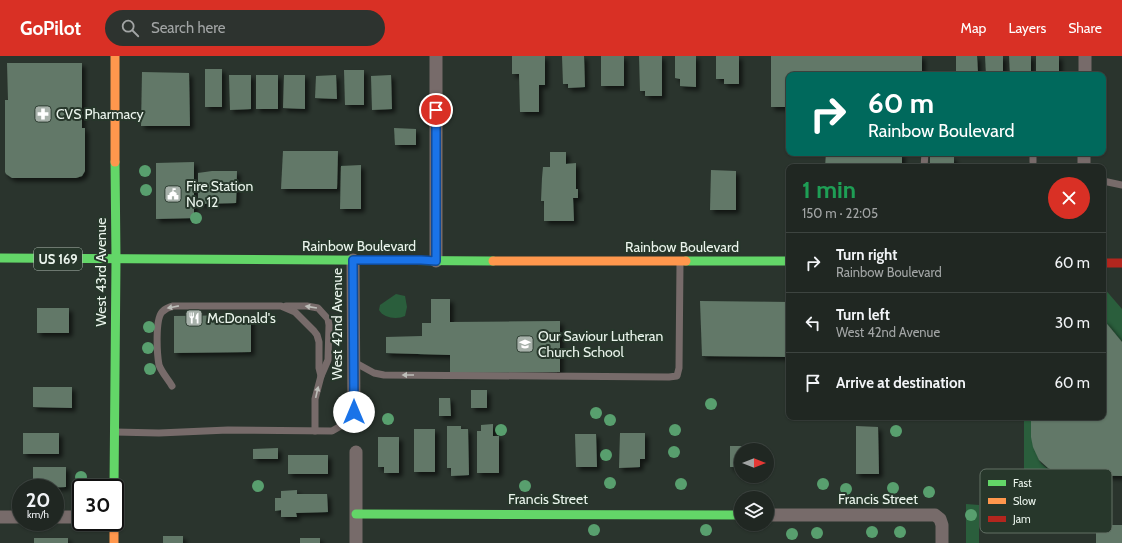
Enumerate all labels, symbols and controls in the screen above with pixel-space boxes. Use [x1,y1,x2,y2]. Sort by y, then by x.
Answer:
search box [105,10,385,46]
text: GoPilot [20,17,81,40]
icon: search [119,17,141,39]
text: Search here [151,19,225,37]
text: Map [961,19,986,37]
text: Layers [1008,19,1046,37]
text: Share [1068,19,1102,37]
text: 60 m [868,86,934,120]
icon: right [802,88,854,140]
pin [419,93,453,127]
icon: arrive [425,99,447,121]
pharmacy icon: CVS Pharmacy [33,104,53,124]
place label: CVS Pharmacy [56,105,144,123]
text: Rainbow Boulevard [868,120,1014,142]
text: 1 min [802,175,856,204]
place label: Fire Station No 12 [186,177,253,211]
button: close [1048,177,1090,219]
public building icon: Fire Station No 12 [163,184,183,204]
text: 150 m · 22:05 [802,205,878,221]
street label: West 43rd Avenue [92,218,110,326]
street label: Rainbow Boulevard [302,237,416,255]
street label: Rainbow Boulevard [625,238,739,256]
text: Turn right [836,246,897,264]
road number: US 169 [34,248,82,270]
icon: right [802,252,824,274]
text: 60 m [1054,254,1090,272]
text: Rainbow Boulevard [836,264,942,280]
street label: West 42nd Avenue [328,268,346,380]
one-way arrow [305,304,317,310]
one-way arrow [166,305,179,311]
text: Turn left [836,306,890,324]
restaurant icon: McDonald's [184,308,204,328]
place label: McDonald's [207,309,276,327]
icon: left [802,312,824,334]
text: 30 m [1055,314,1090,332]
text: West 42nd Avenue [836,324,940,340]
place label: Our Saviour Lutheran Church School [538,327,664,361]
school or university icon: Our Saviour Lutheran Church School [515,334,535,354]
one-way arrow [401,372,414,378]
icon: arrive [802,372,824,394]
text: Arrive at destination [836,374,966,392]
text: 60 m [1054,374,1090,392]
one-way arrow [314,386,320,398]
position arrow [333,391,375,433]
north arrow [734,443,774,483]
map controls [734,443,774,531]
legend [980,469,1112,533]
text: Fast [1013,476,1032,490]
speed limit sign: 30 [72,479,124,531]
text: 20 [26,488,50,512]
street label: Francis Street [508,490,588,508]
street label: Francis Street [838,490,918,508]
button: layers [734,491,774,531]
text: Slow [1013,494,1036,508]
text: km/h [27,508,49,521]
text: Jam [1012,512,1031,526]

